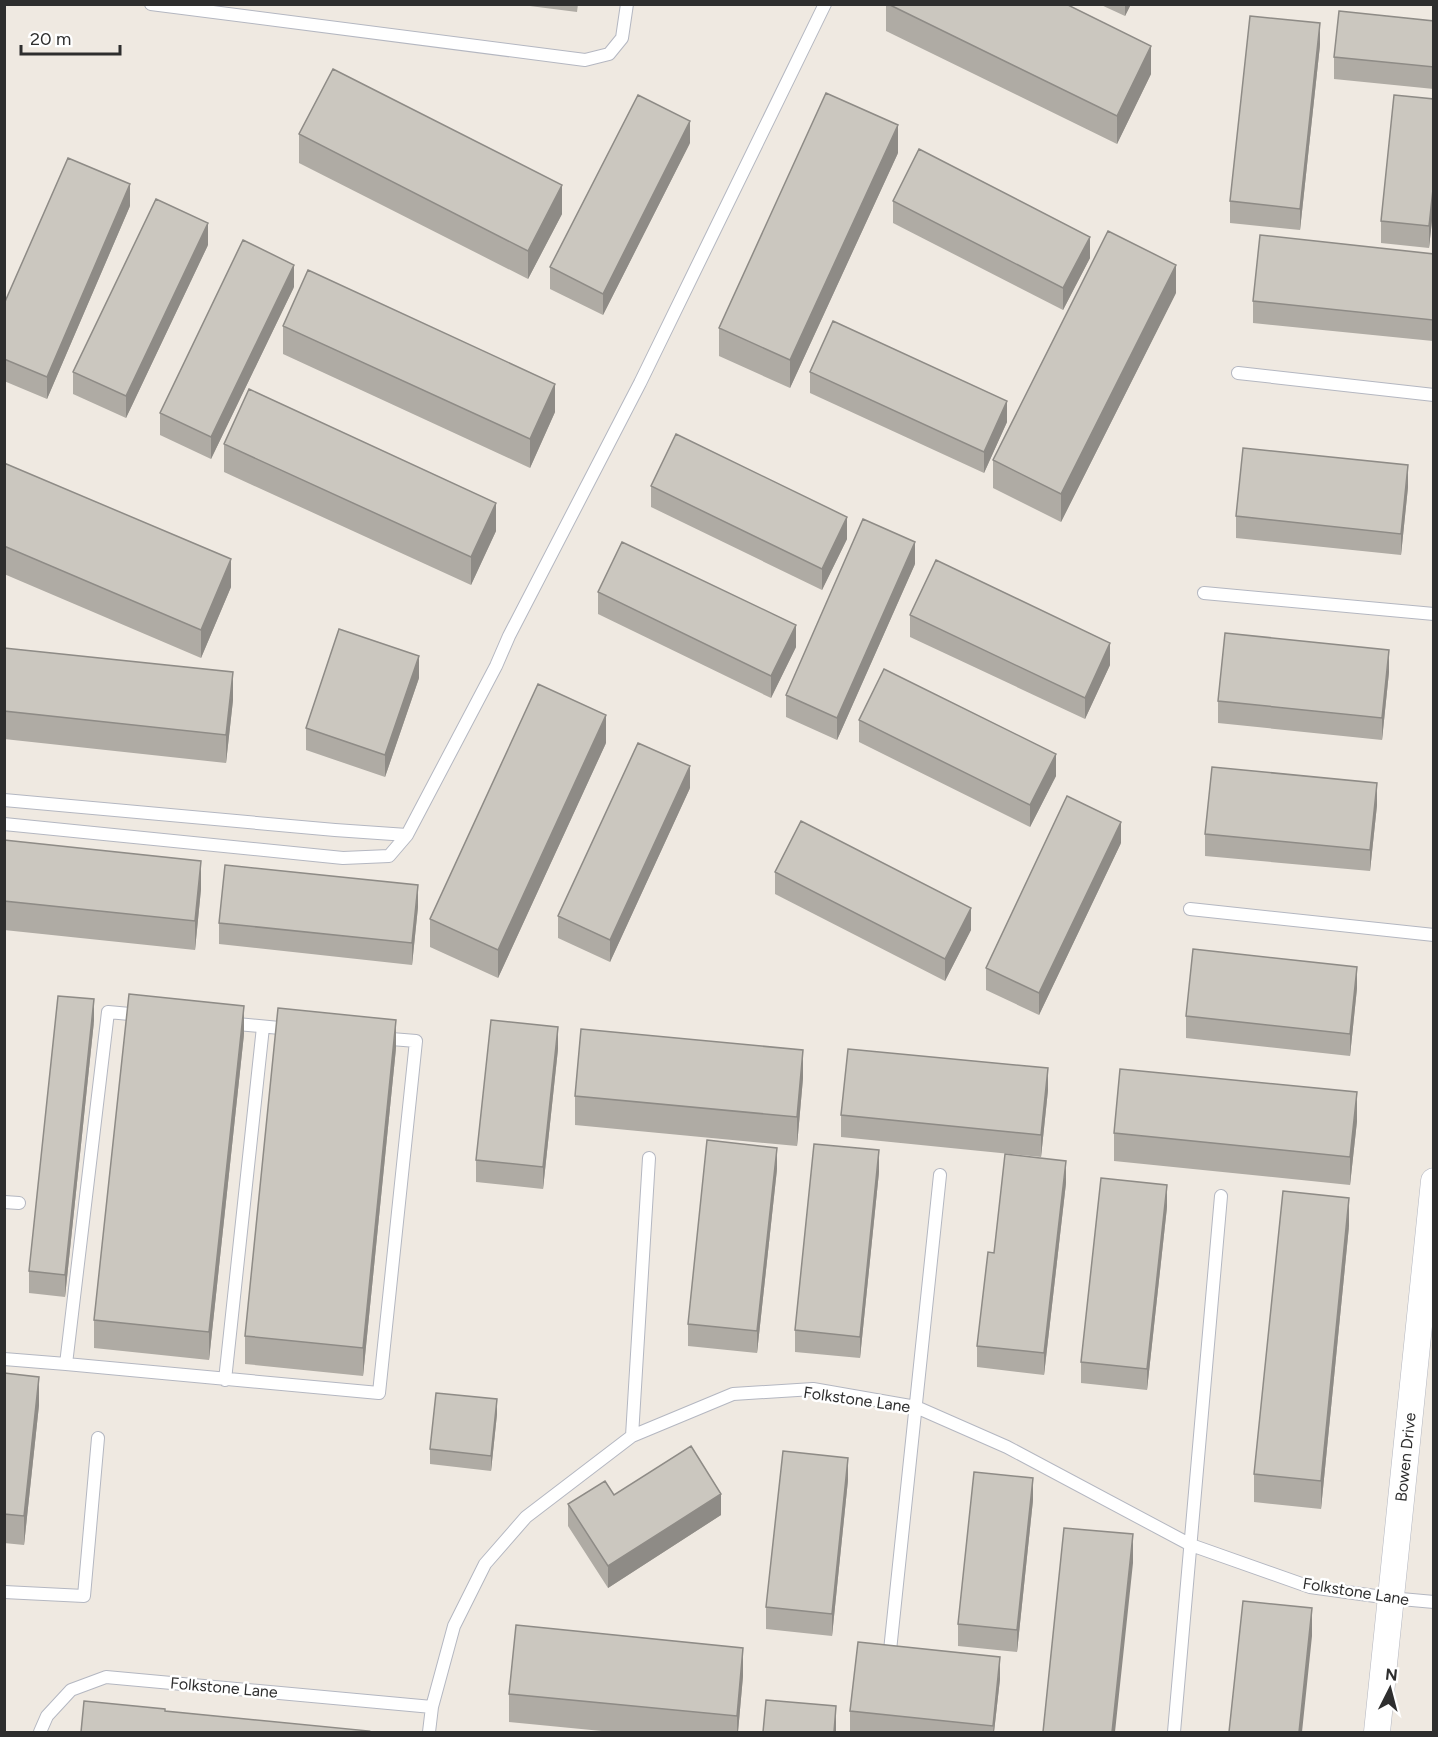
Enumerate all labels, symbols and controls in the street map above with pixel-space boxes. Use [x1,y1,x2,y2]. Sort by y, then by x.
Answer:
scale bar [21,18,120,56]
text: 20 m [30,28,71,50]
street label: Folkstone Lane [802,1383,912,1416]
street label: Bowen Drive [1391,1411,1420,1503]
street label: Folkstone Lane [1301,1574,1411,1609]
north arrow [1360,1659,1420,1719]
text: N [1384,1664,1399,1685]
street label: Folkstone Lane [169,1673,279,1702]

